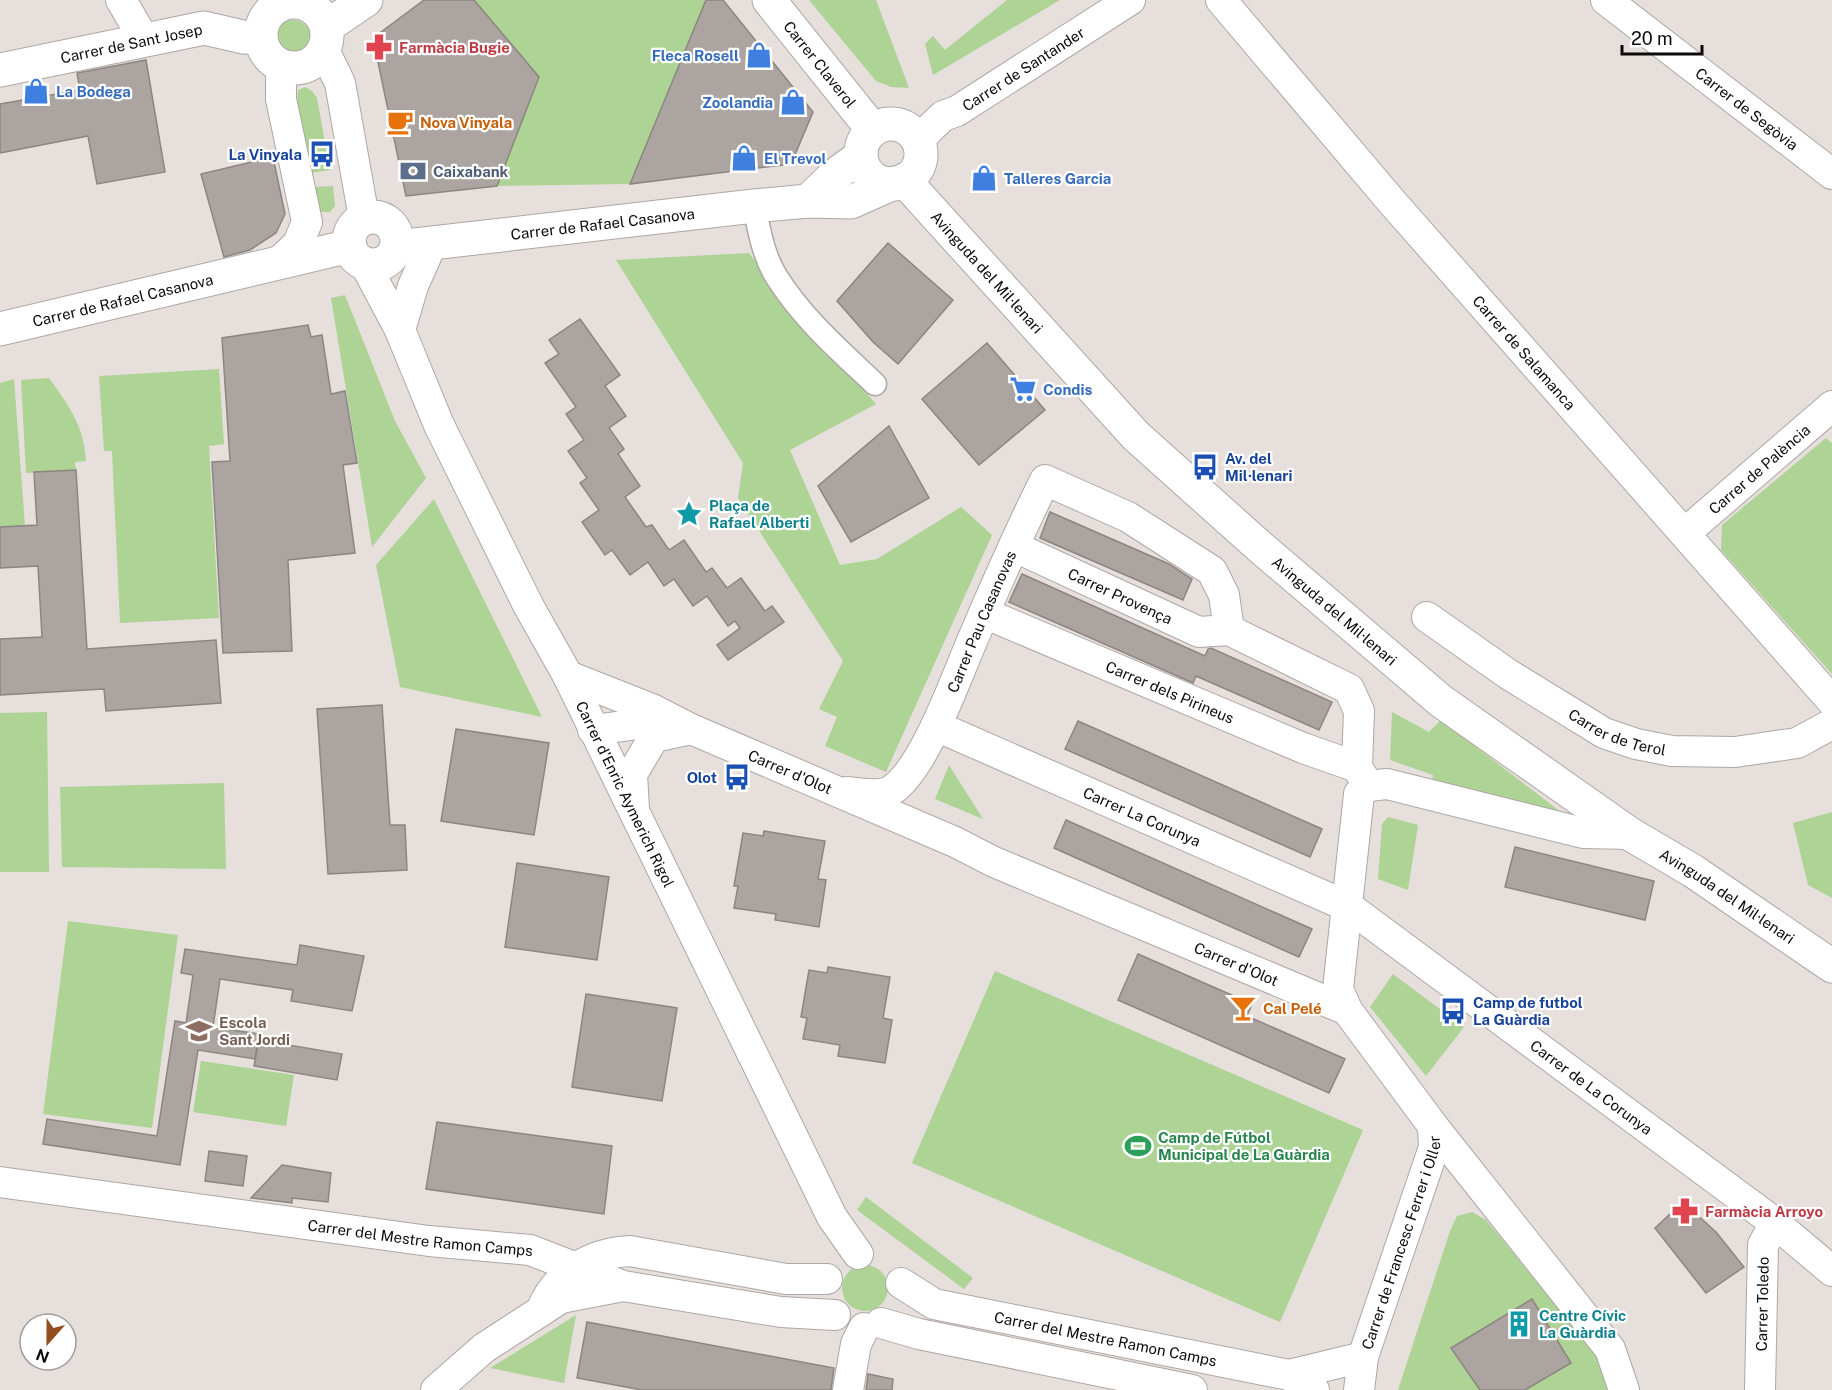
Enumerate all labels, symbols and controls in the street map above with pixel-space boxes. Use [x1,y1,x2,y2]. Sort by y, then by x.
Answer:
street label: Carrer Claverol [781,17,860,111]
scale bar [1622,18,1702,56]
street label: Carrer de Sant Josep [59,20,204,66]
street label: Carrer de Santander [959,23,1087,114]
text: 20 m [1631,28,1673,49]
pharmacy icon: Farmàcia Bugie [364,32,394,62]
place label: Farmàcia Bugie [399,39,510,56]
shop icon: Fleca Rosell [744,40,774,70]
place label: Fleca Rosell [652,47,739,64]
street label: Carrer de Segòvia [1693,64,1802,153]
shop icon: La Bodega [21,76,51,106]
place label: La Bodega [56,83,131,100]
shop icon: Zoolandia [778,87,808,117]
place label: Zoolandia [702,94,773,111]
cafe icon: Nova Vinyala [385,107,415,137]
place label: Nova Vinyala [420,114,512,131]
bus stop icon: La Vinyala [307,139,337,169]
shop icon: El Trevol [729,143,759,173]
place label: La Vinyala [229,146,302,163]
place label: El Trevol [764,150,827,167]
bank icon: Caixabank [398,156,428,186]
place label: Caixabank [433,163,509,180]
shop icon: Talleres Garcia [969,163,999,193]
place label: Talleres Garcia [1004,170,1111,187]
street label: Carrer de Rafael Casanova [510,204,696,242]
street label: Avinguda del Mil·lenari [928,207,1047,336]
street label: Carrer de Rafael Casanova [31,270,215,330]
street label: Carrer de Salamanca [1470,292,1579,413]
supermarket icon: Condis [1008,374,1038,404]
place label: Condis [1043,381,1093,398]
street label: Carrer de Palència [1705,421,1813,517]
place label: Av. del Mil·lenari [1225,450,1292,484]
bus stop icon: Av. del Mil·lenari [1190,452,1220,482]
place label: Plaça de Rafael Alberti [709,497,809,531]
place icon: Plaça de Rafael Alberti [674,499,704,529]
street label: Carrer Pau Casanovas [943,548,1019,695]
street label: Avinguda del Mil·lenari [1269,553,1401,668]
street label: Carrer Provença [1066,564,1175,627]
street label: Carrer dels Pirineus [1103,657,1237,726]
street label: Carrer d'Enric Aymerich Rigol [573,698,678,890]
street label: Carrer de Terol [1566,705,1668,758]
street label: Carrer d'Olot [746,746,835,797]
bus stop icon: Olot [722,762,752,792]
place label: Olot [687,769,717,786]
street label: Carrer La Corunya [1081,783,1203,850]
street label: Avinguda del Mil·lenari [1657,845,1798,947]
street label: Carrer d'Olot [1192,938,1281,989]
bar icon: Cal Pelé [1228,993,1258,1023]
place label: Camp de futbol La Guàrdia [1473,994,1583,1028]
bus stop icon: Camp de futbol La Guàrdia [1438,996,1468,1026]
place label: Cal Pelé [1263,1000,1322,1017]
place label: Escola Sant Jordi [219,1014,290,1048]
school or university icon: Escola Sant Jordi [184,1016,214,1046]
street label: Carrer de La Corunya [1527,1036,1656,1138]
place label: Camp de Fútbol Municipal de La Guàrdia [1158,1129,1330,1163]
sports icon: Camp de Fútbol Municipal de La Guàrdia [1123,1131,1153,1161]
street label: Carrer de Francesc Ferrer i Oller [1358,1135,1443,1352]
pharmacy icon: Farmàcia Arroyo [1670,1196,1700,1226]
place label: Farmàcia Arroyo [1705,1203,1824,1220]
street label: Carrer del Mestre Ramon Camps [307,1216,534,1259]
street label: Carrer Toledo [1752,1257,1771,1352]
place label: Centre Cívic La Guàrdia [1539,1307,1626,1341]
street label: Carrer del Mestre Ramon Camps [993,1308,1218,1369]
building icon: Centre Cívic La Guàrdia [1504,1309,1534,1339]
north arrow [18,1312,78,1372]
text: N [34,1344,52,1367]

